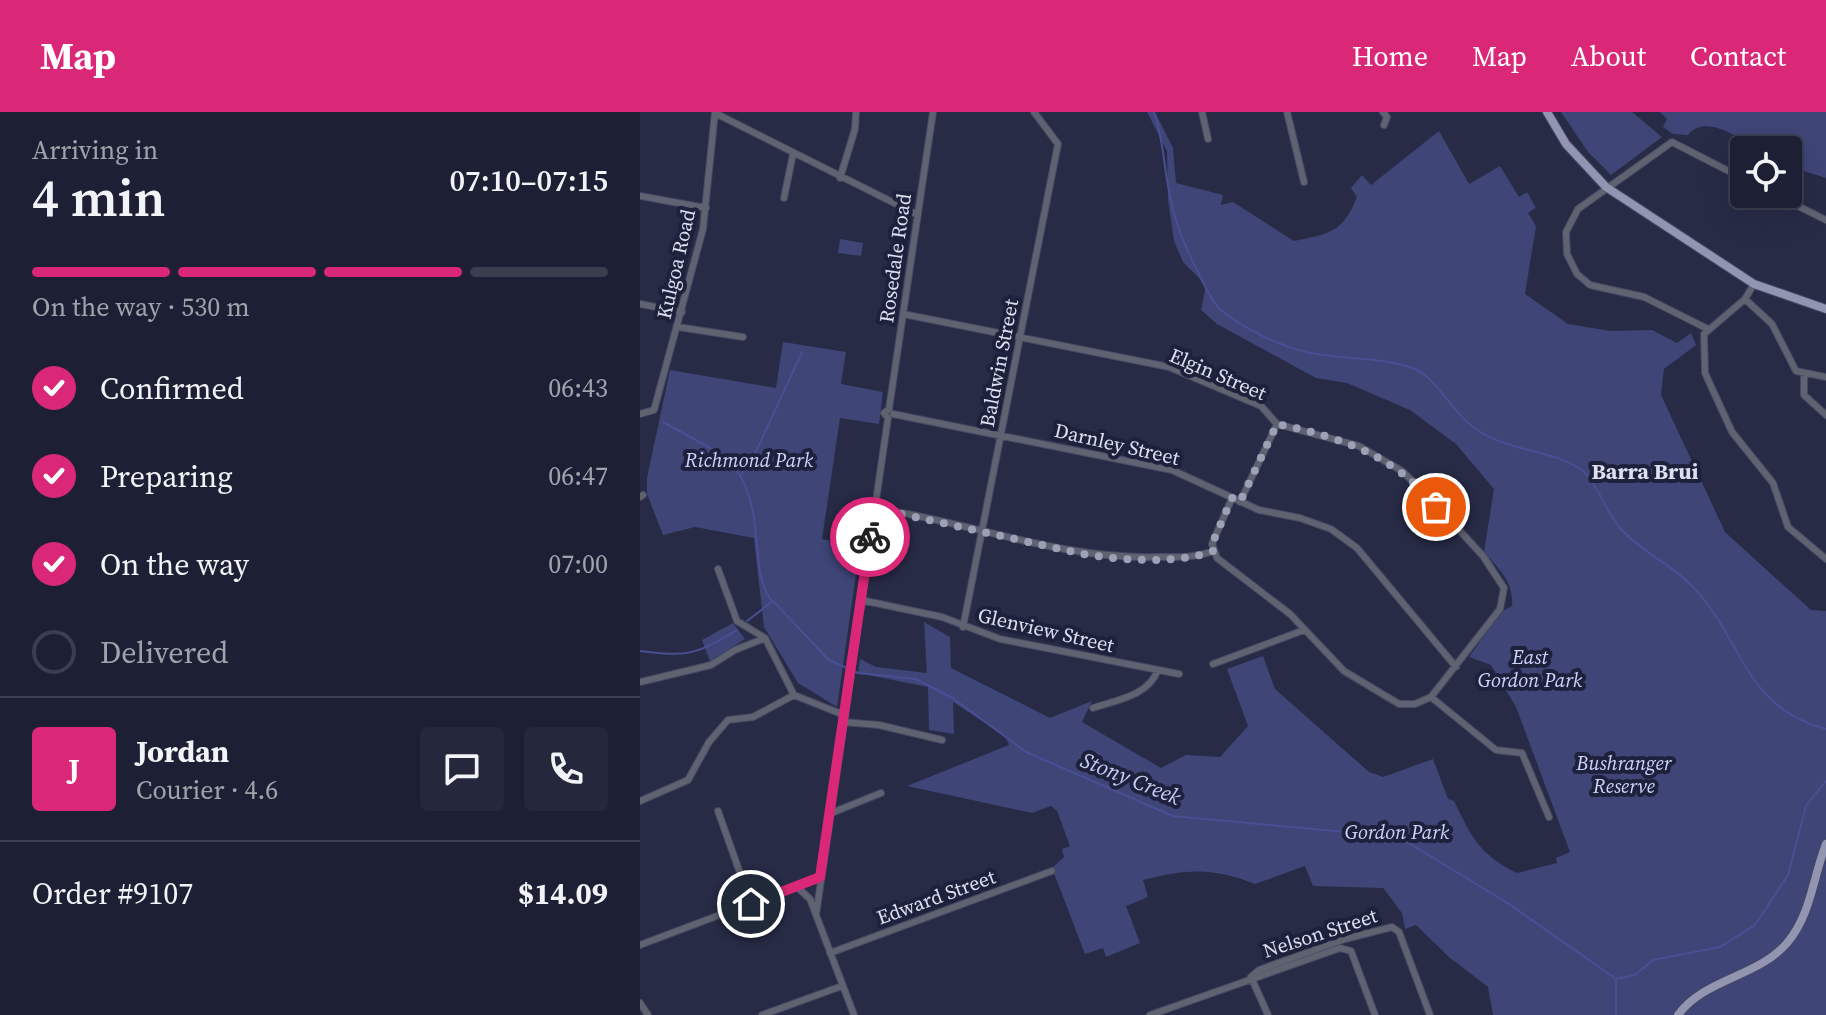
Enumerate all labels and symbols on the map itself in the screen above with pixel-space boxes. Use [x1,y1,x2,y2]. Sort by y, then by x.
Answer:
street label: Rosedale Road [872,191,918,324]
street label: Kulgoa Road [650,206,702,322]
street label: Baldwin Street [973,296,1025,429]
street label: Elgin Street [1165,341,1271,407]
street label: Darnley Street [1052,416,1183,472]
park label: Richmond Park [684,446,814,474]
district label: Barra Brui [1591,456,1699,486]
pin [1402,473,1470,541]
courier [830,497,910,577]
street label: Glenview Street [975,601,1117,659]
park label: East Gordon Park [1478,643,1583,694]
water label: Stony Creek [1076,744,1186,812]
park label: Bushranger Reserve [1575,749,1673,800]
park label: Gordon Park [1345,818,1450,846]
street label: Edward Street [873,862,1000,931]
pin [717,870,785,938]
street label: Nelson Street [1259,901,1381,965]

